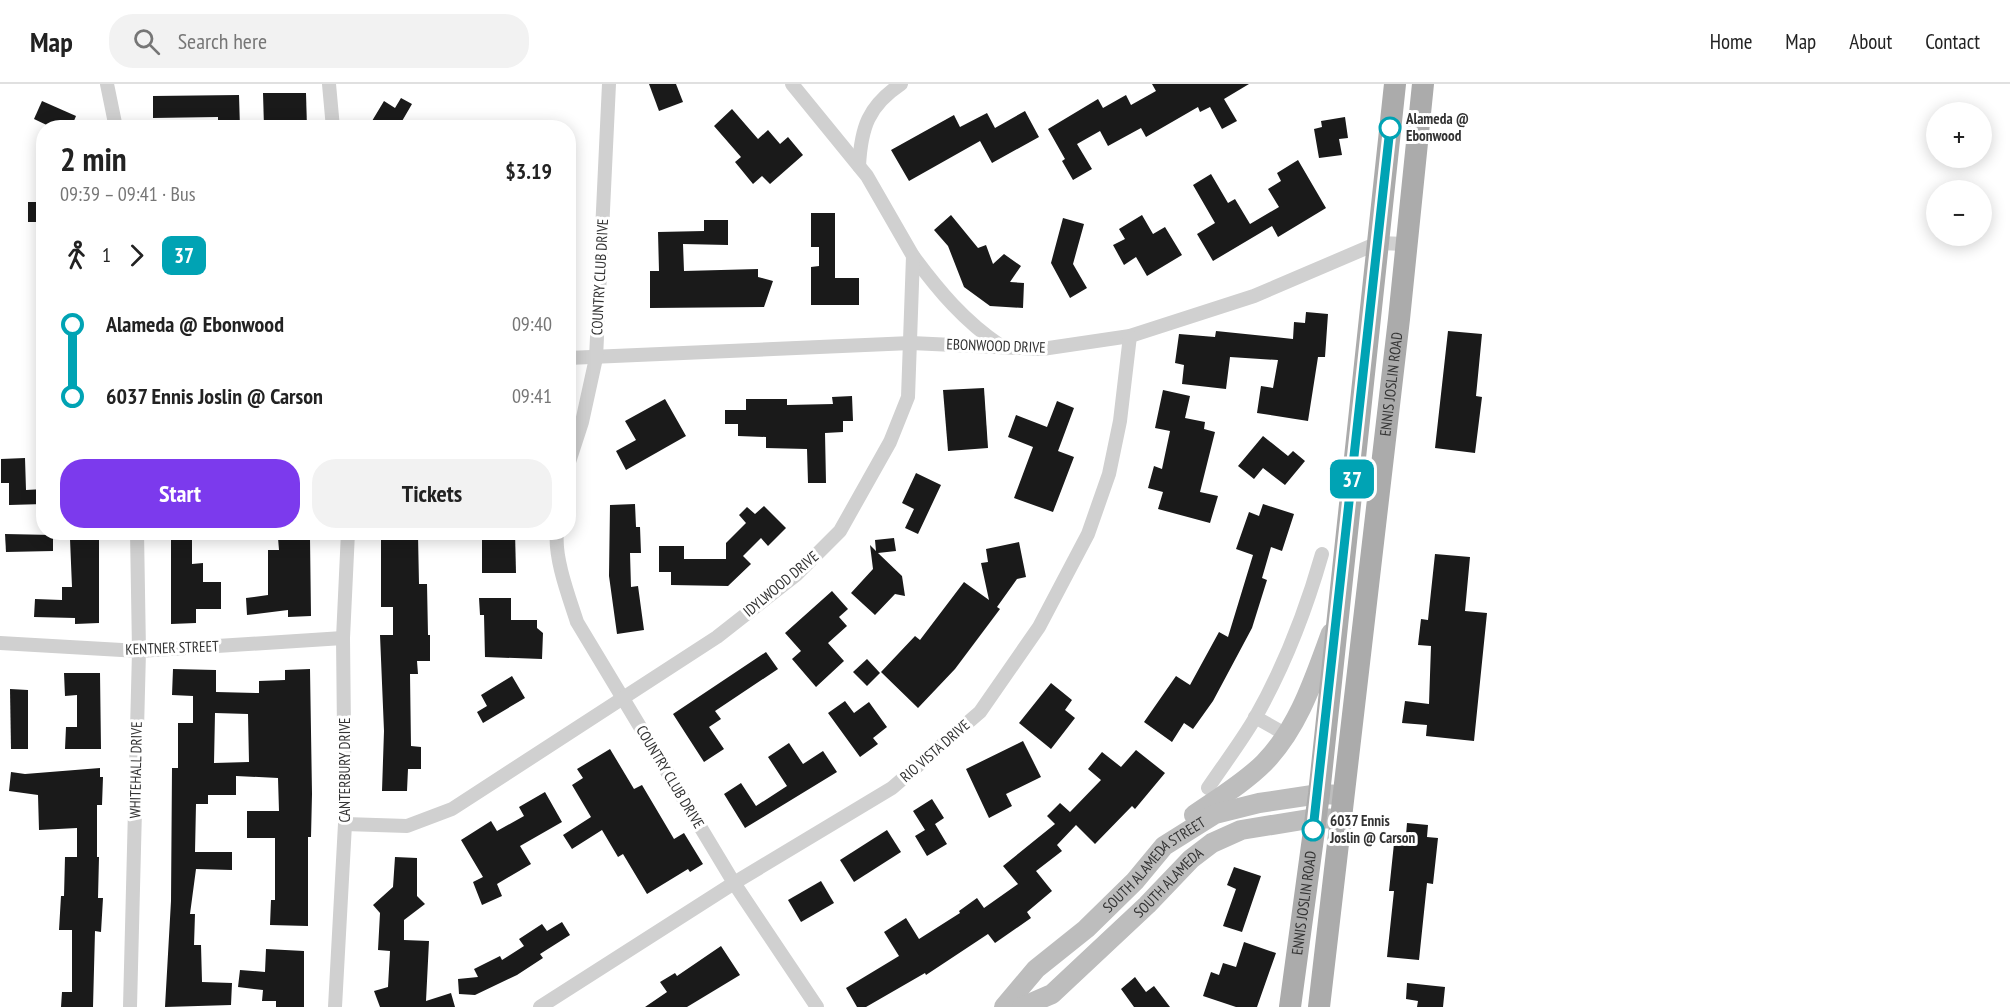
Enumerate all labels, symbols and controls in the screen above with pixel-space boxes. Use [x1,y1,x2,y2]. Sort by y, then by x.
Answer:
search box [109,14,529,68]
text: Map [30,23,73,60]
icon: search [130,25,163,58]
text: Search here [178,27,267,55]
text: Home [1710,28,1752,55]
text: Map [1785,28,1816,55]
text: About [1849,28,1892,55]
text: Contact [1925,28,1980,55]
map controls [1926,102,1992,246]
button: + [1926,102,1992,168]
place label: Alameda @ Ebonwood [1405,109,1469,145]
marker: Alameda @ Ebonwood [1379,117,1401,139]
text: 2 min [60,137,127,180]
text: $3.19 [505,157,552,185]
button: − [1926,180,1992,246]
text: 09:39 – 09:41 · Bus [60,181,195,207]
street label: COUNTRY CLUB DRIVE [587,218,612,336]
icon: walk [60,239,93,272]
icon: forward [120,239,153,272]
text: 1 [102,242,111,268]
text: 37 [174,242,194,269]
text: Alameda @ Ebonwood [106,310,284,338]
text: 09:40 [512,311,552,337]
street label: ENNIS JOSLIN ROAD [1375,331,1406,437]
street label: EBONWOOD DRIVE [946,334,1046,357]
text: 6037 Ennis Joslin @ Carson [106,382,323,410]
text: 09:41 [512,383,552,409]
button: Start [60,459,300,528]
button: Tickets [312,459,552,528]
line badge: 37 [1325,460,1379,498]
text: 37 [1342,466,1362,493]
street label: IDYLWOOD DRIVE [739,547,822,621]
street label: KENTNER STREET [125,636,219,659]
street label: RIO VISTA DRIVE [896,715,973,786]
street label: CANTERBURY DRIVE [335,717,354,823]
street label: WHITEHALL DRIVE [125,721,146,819]
street label: COUNTRY CLUB DRIVE [632,722,709,832]
place label: 6037 Ennis Joslin @ Carson [1329,811,1415,847]
street label: SOUTH ALAMEDA STREET [1100,814,1212,918]
marker: 6037 Ennis Joslin @ Carson [1302,819,1324,841]
street label: SOUTH ALAMEDA [1129,846,1207,922]
street label: ENNIS JOSLIN ROAD [1287,850,1320,956]

